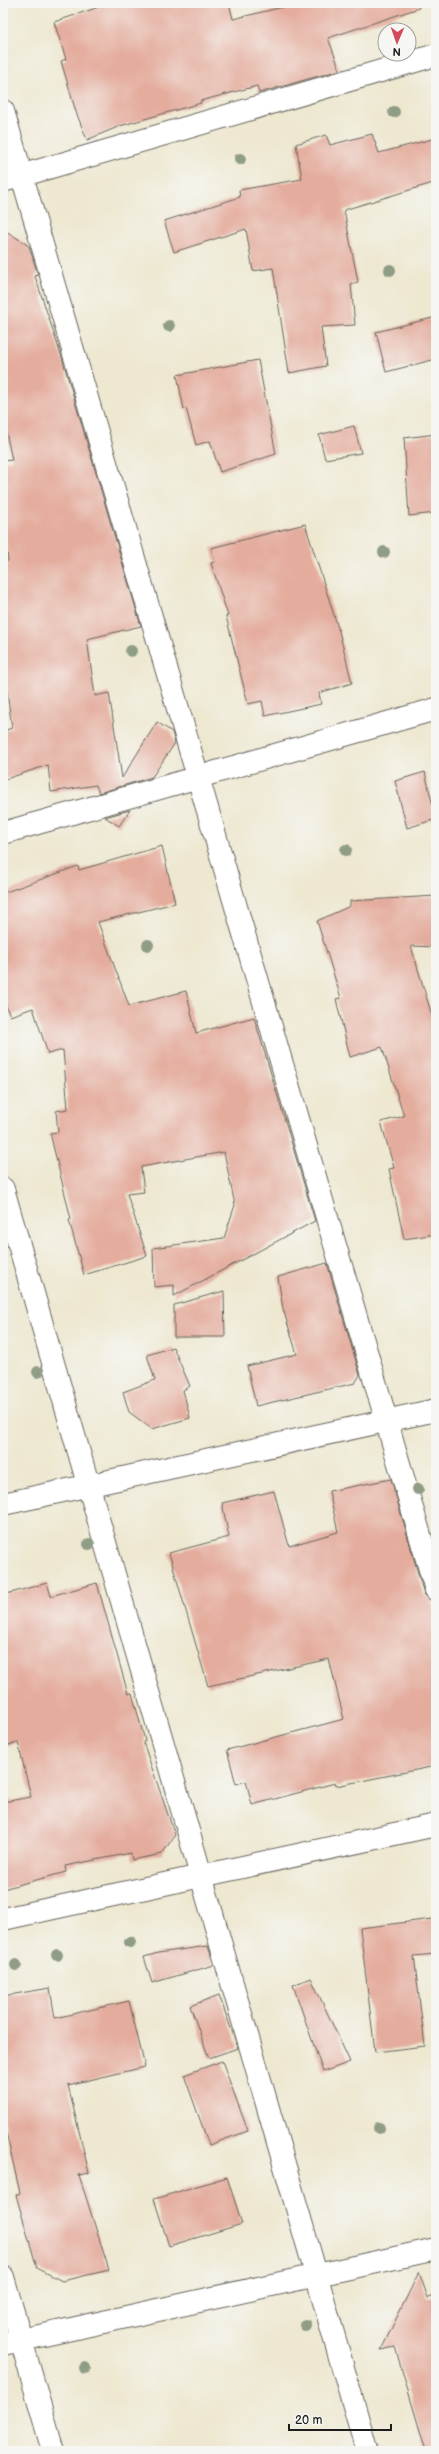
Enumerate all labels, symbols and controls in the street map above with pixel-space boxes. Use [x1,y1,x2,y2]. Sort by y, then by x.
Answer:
north arrow [377,22,417,62]
text: N [392,45,401,58]
scale bar [289,2406,391,2432]
text: 20 m [295,2413,322,2428]

